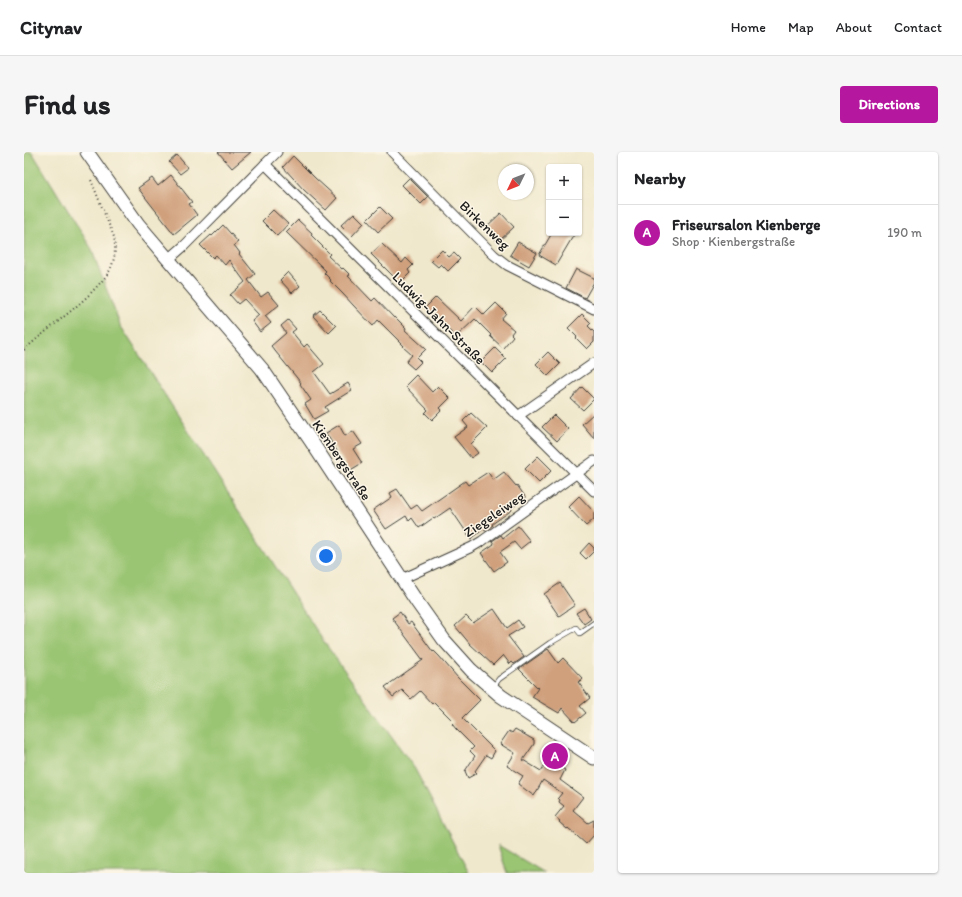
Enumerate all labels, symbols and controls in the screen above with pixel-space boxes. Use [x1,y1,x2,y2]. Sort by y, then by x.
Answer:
text: Citynav [20,16,82,39]
text: Home [731,19,766,36]
text: Map [788,19,814,36]
text: About [836,19,872,36]
text: Contact [894,19,942,36]
button: Directions [840,86,938,123]
text: Find us [24,87,111,121]
north arrow [498,164,534,200]
map controls [546,164,582,236]
button: + [546,164,582,200]
text: Nearby [634,168,686,188]
street label: Birkenweg [456,197,514,254]
button: − [546,200,582,236]
text: Friseursalon Kienberge [672,216,821,234]
text: A [643,225,651,240]
text: 190 m [887,225,922,240]
text: Shop · Kienbergstraße [672,234,795,249]
street label: Ludwig-Jahn-Straße [389,268,489,369]
street label: Kienbergstraße [308,417,375,504]
street label: Ziegeleiweg [461,487,529,541]
your location [316,546,336,566]
pin: A [542,741,568,771]

